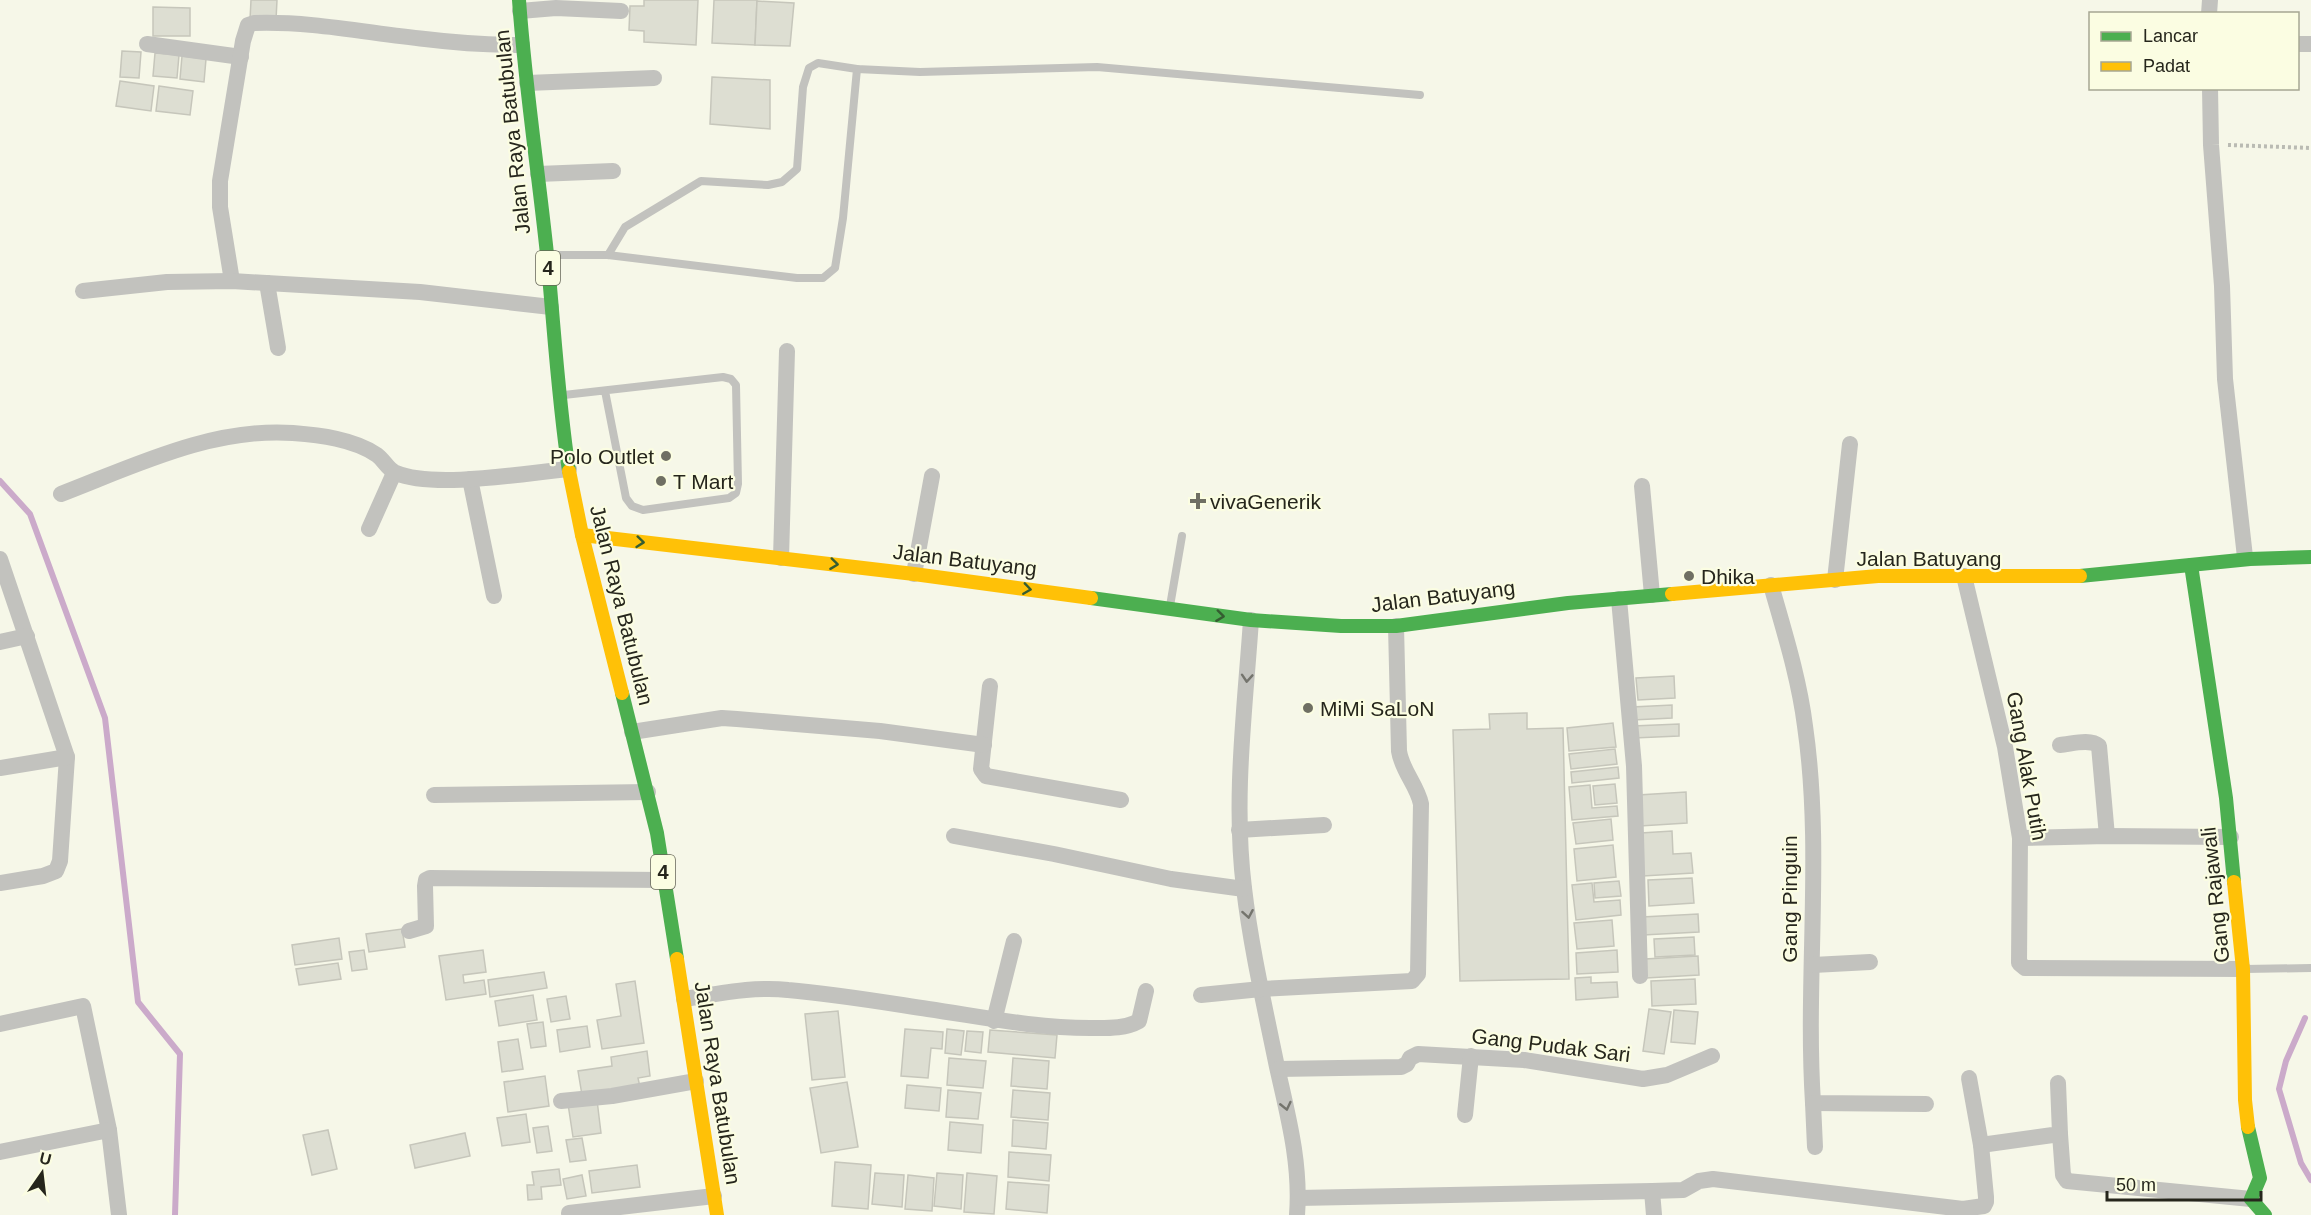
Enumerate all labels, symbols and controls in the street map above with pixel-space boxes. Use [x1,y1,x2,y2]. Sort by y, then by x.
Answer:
legend [2089,12,2299,90]
text: Lancar [2143,26,2198,46]
street label: Jalan Raya Batubulan [490,29,534,235]
text: Padat [2143,56,2190,76]
road number: 4 [536,251,560,285]
place label: Polo Outlet [550,445,654,468]
marker: Polo Outlet [659,449,673,463]
place label: T Mart [673,470,733,493]
marker: T Mart [654,474,668,488]
place label: vivaGenerik [1210,490,1321,513]
marker: vivaGenerik [1191,494,1205,508]
street label: Jalan Raya Batubulan [586,503,658,707]
one-way arrow [635,535,644,548]
street label: Jalan Batuyang [892,540,1038,580]
street label: Jalan Batuyang [1857,547,2001,570]
one-way arrow [829,558,838,570]
place label: Dhika [1701,565,1755,588]
marker: Dhika [1682,569,1696,583]
street label: Jalan Batuyang [1370,576,1516,616]
one-way arrow [1022,582,1032,595]
one-way arrow [1216,610,1225,622]
one-way arrow [1241,674,1254,683]
street label: Gang Alak Putih [2003,690,2051,842]
place label: MiMi SaLoN [1320,697,1434,720]
marker: MiMi SaLoN [1301,701,1315,715]
street label: Gang Rajawali [2196,826,2234,964]
street label: Gang Pinguin [1778,835,1801,963]
road number: 4 [651,855,675,889]
one-way arrow [1241,909,1254,919]
street label: Jalan Raya Batubulan [691,980,745,1186]
street label: Gang Pudak Sari [1470,1024,1632,1066]
one-way arrow [1279,1100,1292,1110]
north arrow [12,1143,72,1203]
text: U [38,1149,53,1169]
scale bar [2107,1164,2262,1202]
text: 50 m [2116,1175,2156,1195]

